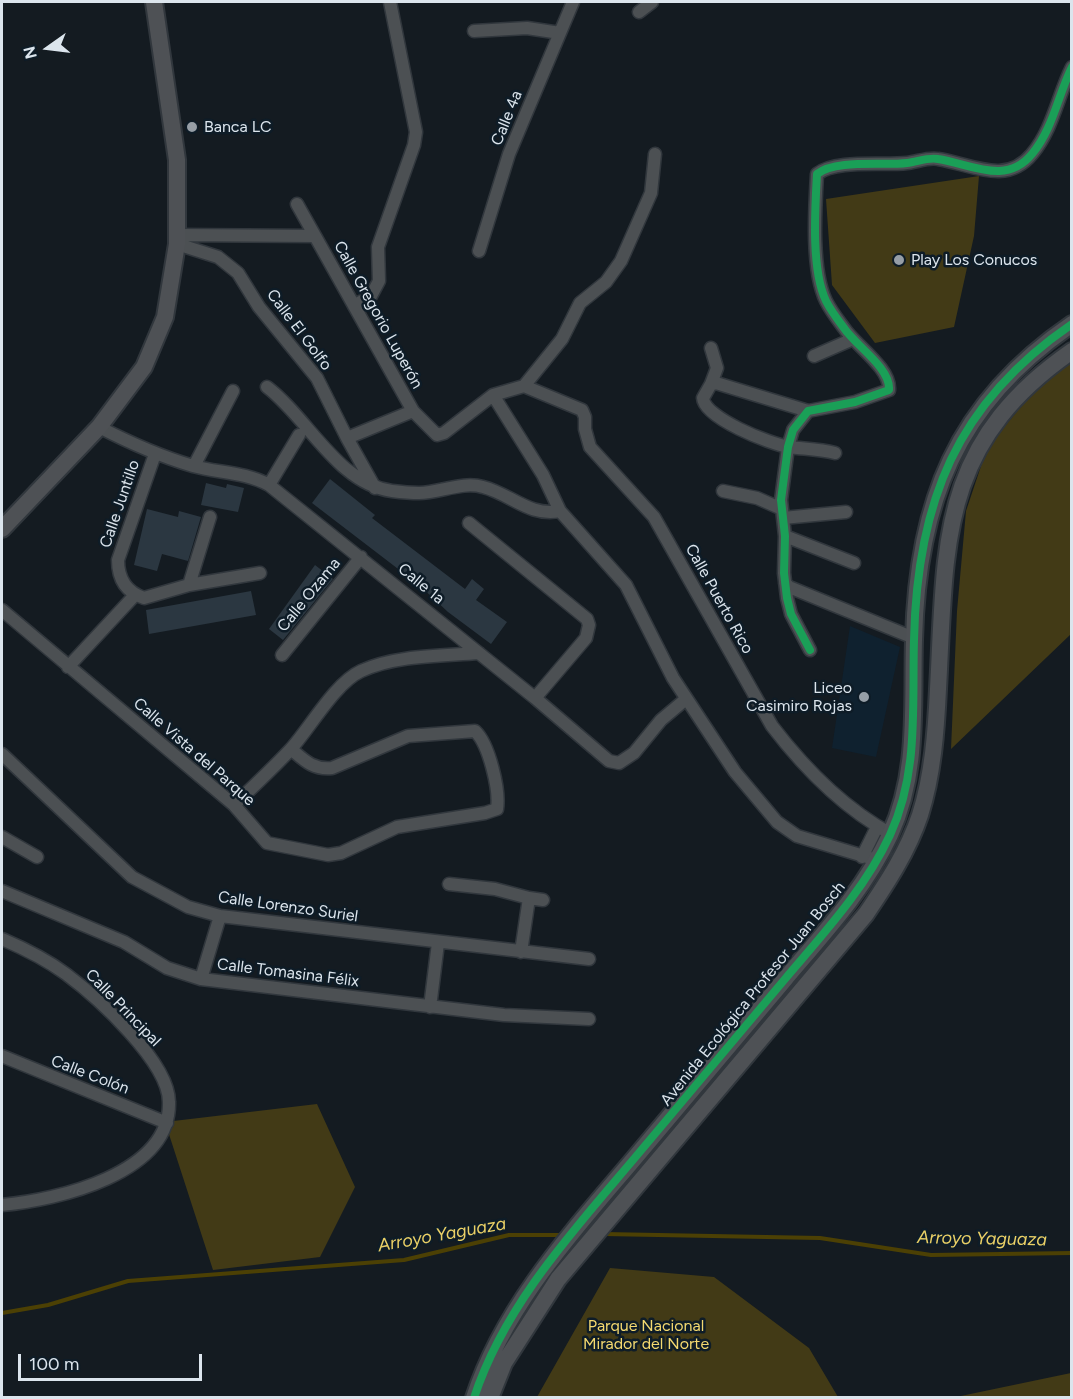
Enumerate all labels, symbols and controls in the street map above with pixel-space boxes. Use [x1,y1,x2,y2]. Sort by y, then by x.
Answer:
north arrow [18,18,78,78]
text: N [19,44,41,61]
street label: Calle 4a [487,88,527,148]
place label: Banca LC [204,117,271,137]
marker: Banca LC [185,120,199,134]
street label: Calle Gregorio Luperón [329,238,427,392]
place label: Play Los Conucos [911,250,1037,270]
marker: Play Los Conucos [892,253,906,267]
street label: Calle El Golfo [262,286,336,374]
street label: Calle Juntillo [96,458,144,550]
street label: Calle Puerto Rico [681,541,757,657]
street label: Calle Ozama [273,554,345,636]
street label: Calle 1a [394,559,448,609]
place label: Liceo Casimiro Rojas [746,678,852,716]
marker: Liceo Casimiro Rojas [857,690,871,704]
street label: Calle Vista del Parque [129,694,259,810]
street label: Avenida Ecológica Profesor Juan Bosch [657,878,849,1110]
street label: Calle Lorenzo Suriel [217,888,359,926]
street label: Calle Tomasina Félix [216,955,360,991]
street label: Calle Principal [81,965,165,1051]
street label: Calle Colón [48,1051,132,1099]
water label: Arroyo Yaguaza [376,1213,508,1257]
water label: Arroyo Yaguaza [917,1227,1047,1251]
park label: Parque Nacional Mirador del Norte [583,1316,709,1354]
scale bar [21,1342,206,1380]
text: 100 m [29,1353,79,1375]

